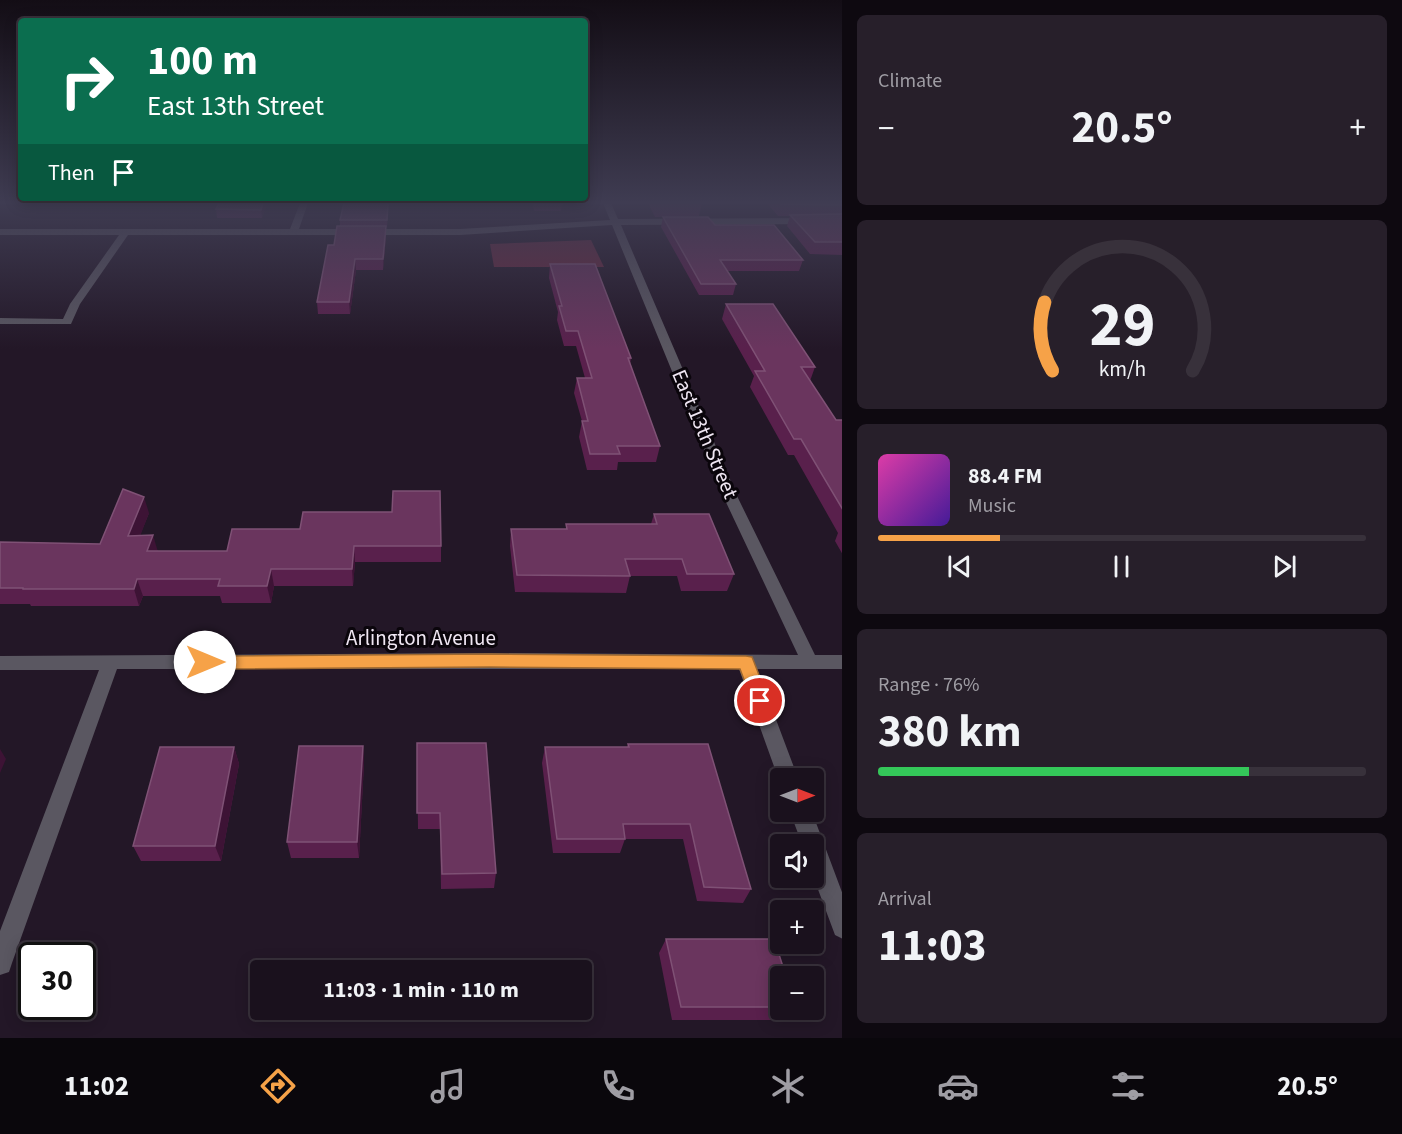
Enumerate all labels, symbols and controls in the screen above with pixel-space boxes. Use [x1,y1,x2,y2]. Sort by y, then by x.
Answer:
text: 100 m [147,31,258,91]
icon: right [48,42,126,120]
text: Climate [878,67,942,95]
text: East 13th Street [147,87,324,126]
text: 20.5° [1071,96,1173,160]
text: − [878,105,894,152]
text: + [1350,105,1366,152]
icon: arrive [107,156,140,189]
text: Then [48,157,95,189]
text: 29 [1089,282,1155,371]
text: km/h [1098,355,1146,386]
street label: East 13th Street [664,365,746,503]
text: 88.4 FM [968,460,1042,492]
text: Music [968,492,1016,520]
icon: previous [943,550,976,583]
icon: pause [1105,550,1138,583]
icon: next [1268,550,1301,583]
street label: Arlington Avenue [346,623,496,653]
position arrow [173,630,237,694]
text: Range · 76% [878,671,979,699]
pin [734,675,785,726]
icon: arrive [743,684,776,717]
text: 380 km [878,700,1022,764]
north arrow [770,768,824,822]
map controls [770,768,824,1020]
button: sound [770,834,824,888]
text: Arrival [878,885,932,913]
button: + [770,900,824,954]
text: 11:03 [878,914,987,978]
speed limit sign: 30 [18,942,96,1020]
button: − [770,966,824,1020]
text: 11:03 · 1 min · 110 m [323,974,519,1006]
icon: directions [257,1065,299,1107]
icon: music [427,1065,469,1107]
icon: phone [597,1065,639,1107]
icon: climate [767,1065,809,1107]
icon: car [937,1065,979,1107]
icon: filters [1107,1065,1149,1107]
text: 11:02 [64,1067,129,1106]
text: 20.5° [1277,1067,1338,1106]

